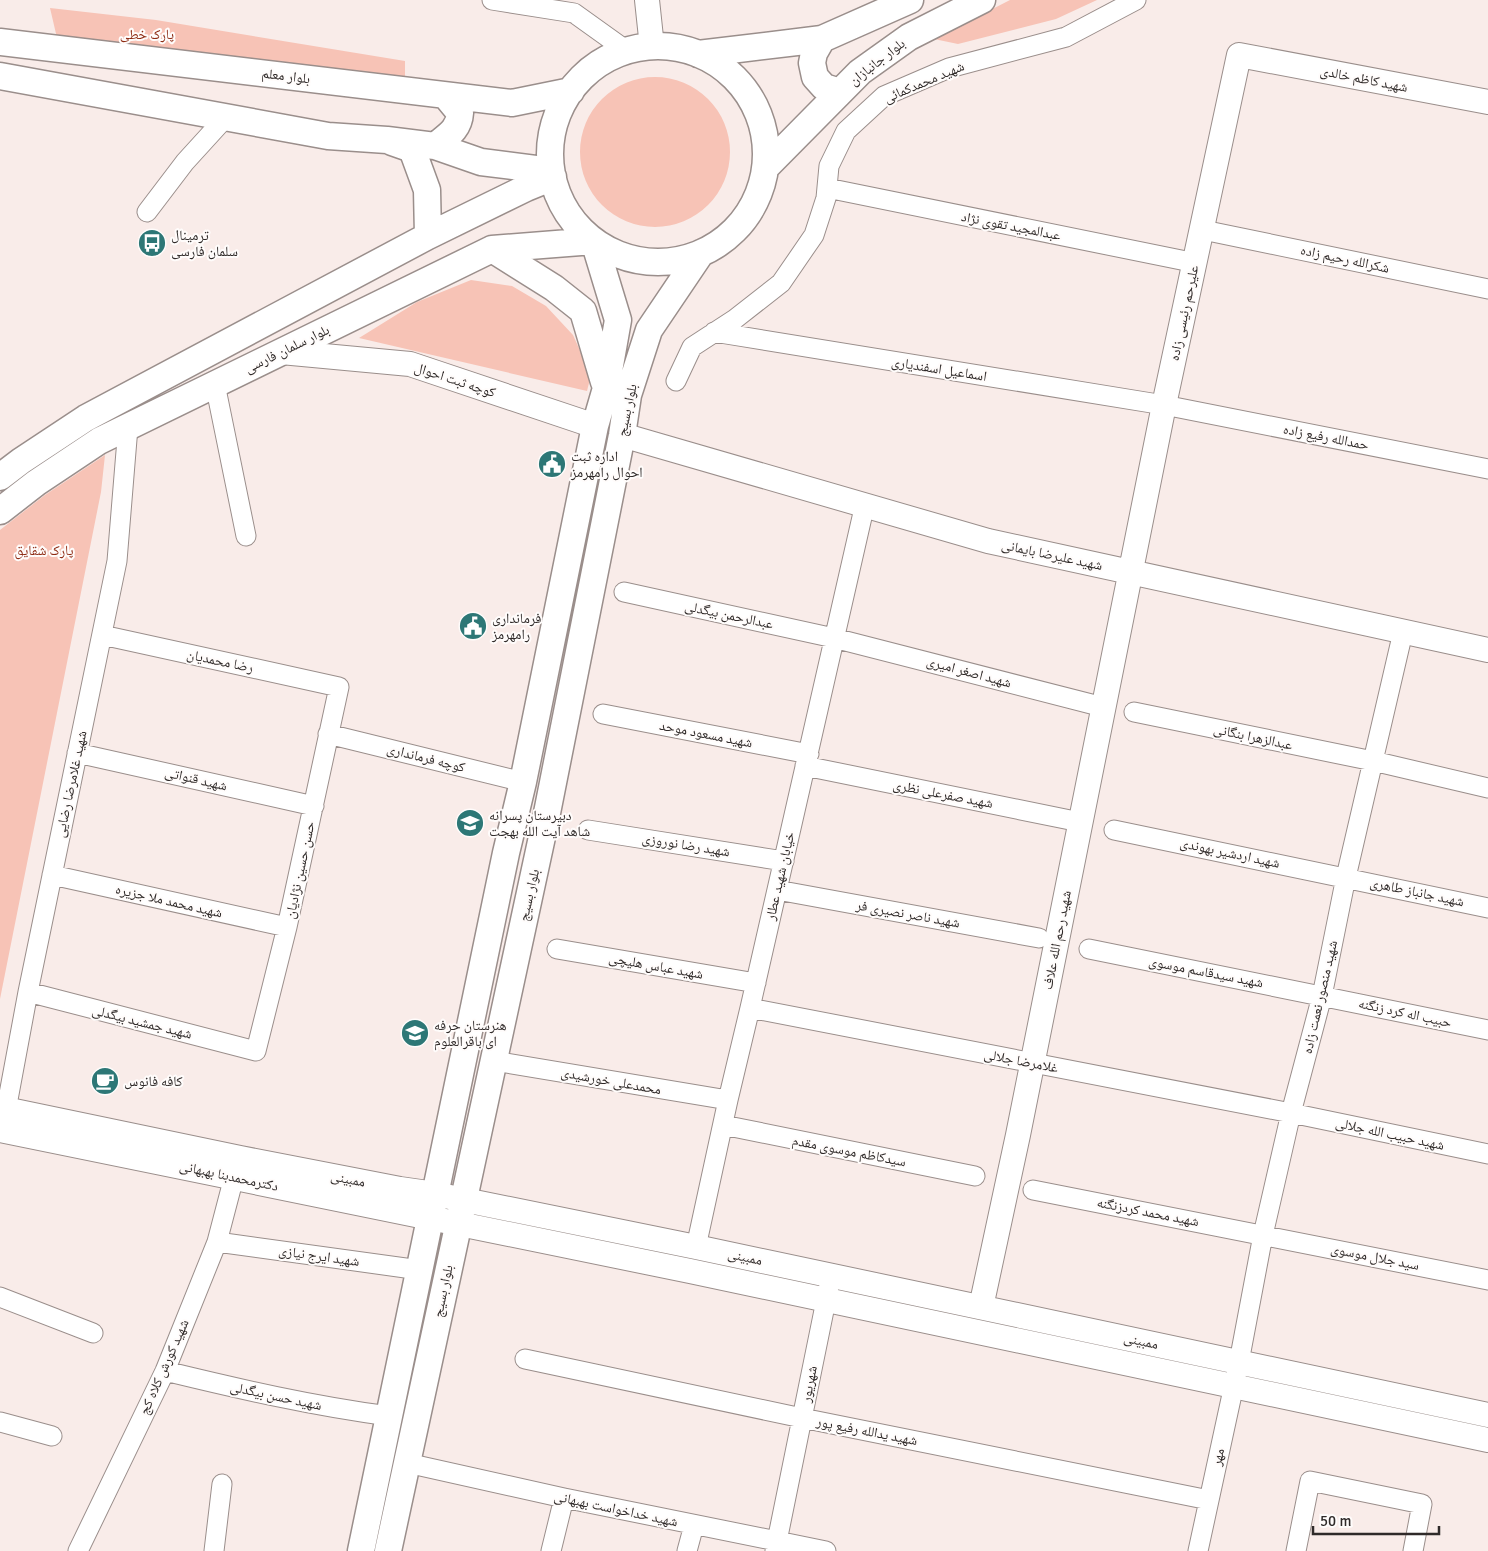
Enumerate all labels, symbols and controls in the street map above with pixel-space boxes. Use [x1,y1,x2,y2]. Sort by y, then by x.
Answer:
park label: پارک خطی [120,26,174,43]
street label: بلوار جانبازان [846,35,909,89]
street label: شهید محمدکمائی [881,57,967,107]
street label: شهید کاظم خالدی [1318,62,1409,97]
street label: بلوار معلم [261,65,311,88]
street label: عبدالمجید تقوی نژاد [960,208,1062,244]
place label: ترمینال سلمان فارسی [171,227,238,260]
bus stop icon: ترمینال سلمان فارسی [137,228,167,258]
street label: شکرالله رحیم زاده [1299,241,1391,278]
street label: علیرحم رئیسی زاده [1166,264,1203,362]
street label: بلوار سلمان فارسی [242,321,332,377]
street label: اسماعیل اسفندیاری [890,353,988,385]
street label: کوچه ثبت احوال [412,359,498,401]
street label: بلوار بسیج [613,382,642,438]
street label: حمدالله رفیع زاده [1282,420,1370,455]
place label: اداره ثبت احوال رامهرمز [570,448,643,481]
public building icon: اداره ثبت احوال رامهرمز [537,449,567,479]
street label: شهید علیرضا بایمانی [1000,536,1104,574]
park label: پارک شقایق [15,542,74,560]
street label: عبدالرحمن بیگدلی [683,597,775,633]
place label: فرمانداری رامهرمز [491,610,541,643]
public building icon: فرمانداری رامهرمز [458,611,488,641]
street label: رضا محمدیان [185,646,255,676]
street label: شهید اصغر امیری [925,653,1013,691]
street label: شهید مسعود موحد [658,717,754,751]
street label: عبدالزهرا بنگانی [1212,720,1294,754]
street label: شهید غلامرضا رضایی [51,729,91,839]
street label: کوچه فرمانداری [385,740,467,776]
street label: شهید قنواتی [163,764,229,794]
street label: شهید صفرعلی نظری [892,776,994,812]
place label: دبیرستان پسرانه شاهد آیت الله بهجت [489,807,590,840]
school or university icon: دبیرستان پسرانه شاهد آیت الله بهجت [455,808,485,838]
street label: حسن حسین نژادیان [281,820,319,920]
street label: شهید رضا نوروزی [641,830,731,860]
street label: خیابان شهید عطار [761,830,798,923]
street label: شهید اردشیر بهوندی [1178,834,1282,872]
street label: بلوار بسیج [515,867,544,923]
street label: شهید جانباز طاهری [1368,874,1466,910]
street label: شهید محمد ملا جزیره [114,880,224,922]
street label: شهید رحم الله علاف [1039,889,1076,991]
street label: شهید ناصر نصیری فر [854,896,961,931]
street label: شهید منصور نعمت زاده [1299,939,1341,1055]
street label: شهید عباس هلیچی [607,949,705,983]
street label: شهید سیدقاسم موسوی [1147,953,1265,992]
street label: حبیب اله کرد زنگنه [1357,995,1453,1031]
street label: شهید جمشید بیگدلی [90,1001,194,1043]
place label: هنرستان حرفه ای باقرالعلوم [434,1017,507,1051]
school or university icon: هنرستان حرفه ای باقرالعلوم [400,1018,430,1048]
street label: غلامرضا جلالی [982,1045,1060,1077]
street label: محمدعلی خورشیدی [559,1064,663,1098]
cafe icon: کافه فانوس [90,1066,120,1096]
place label: کافه فانوس [124,1073,183,1090]
street label: شهید حبیب الله جلالی [1334,1114,1446,1154]
street label: سیدکاظم موسوی مقدم [790,1132,907,1171]
street label: دکترمحمدبنا بهبهانی [178,1157,280,1195]
street label: ممبینی [329,1167,367,1191]
street label: شهید محمد کردزنگنه [1095,1194,1201,1230]
street label: سید جلال موسوی [1329,1240,1421,1274]
street label: شهید ایرج نیازی [277,1242,361,1271]
street label: ممبینی [726,1245,764,1269]
street label: بلوار بسیج [429,1263,458,1319]
street label: شهید کورش کلاه کج [135,1317,194,1418]
street label: ممبینی [1122,1329,1160,1353]
street label: شهریور [797,1364,821,1405]
street label: شهید حسن بیگدلی [229,1378,323,1414]
street label: شهید یدالله رفیع پور [814,1413,919,1450]
street label: مهر [1208,1447,1228,1468]
street label: شهید خداخواست بهبهانی [552,1488,680,1530]
scale bar [1313,1504,1439,1536]
text: 50 m [1320,1512,1351,1530]

